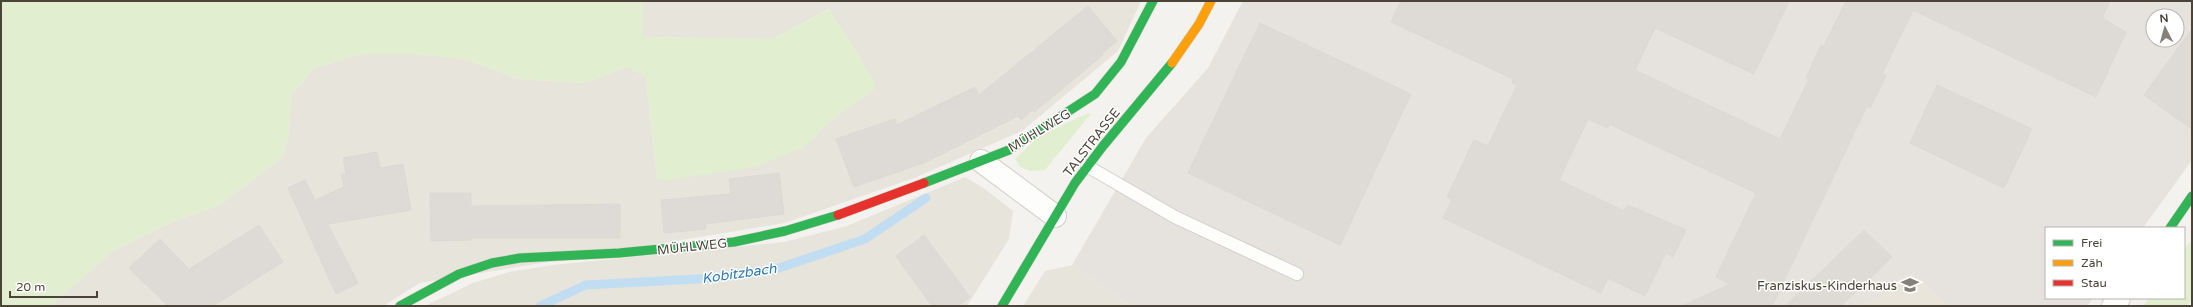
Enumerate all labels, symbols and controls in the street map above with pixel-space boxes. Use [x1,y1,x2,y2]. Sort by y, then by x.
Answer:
north arrow [2145,8,2185,48]
text: N [2159,12,2169,25]
street label: TALSTRASSE [1060,105,1124,180]
street label: MÜHLWEG [1005,106,1074,156]
legend [2045,227,2185,299]
street label: MÜHLWEG [656,235,728,259]
text: Frei [2081,236,2102,250]
text: Zäh [2081,256,2103,270]
water label: Kobitzbach [701,260,778,287]
scale bar [10,273,97,299]
school or university icon: Franziskus-Kinderhaus [1900,275,1920,295]
text: Stau [2081,276,2107,290]
place label: Franziskus-Kinderhaus [1757,278,1897,294]
text: 20 m [16,280,45,294]

